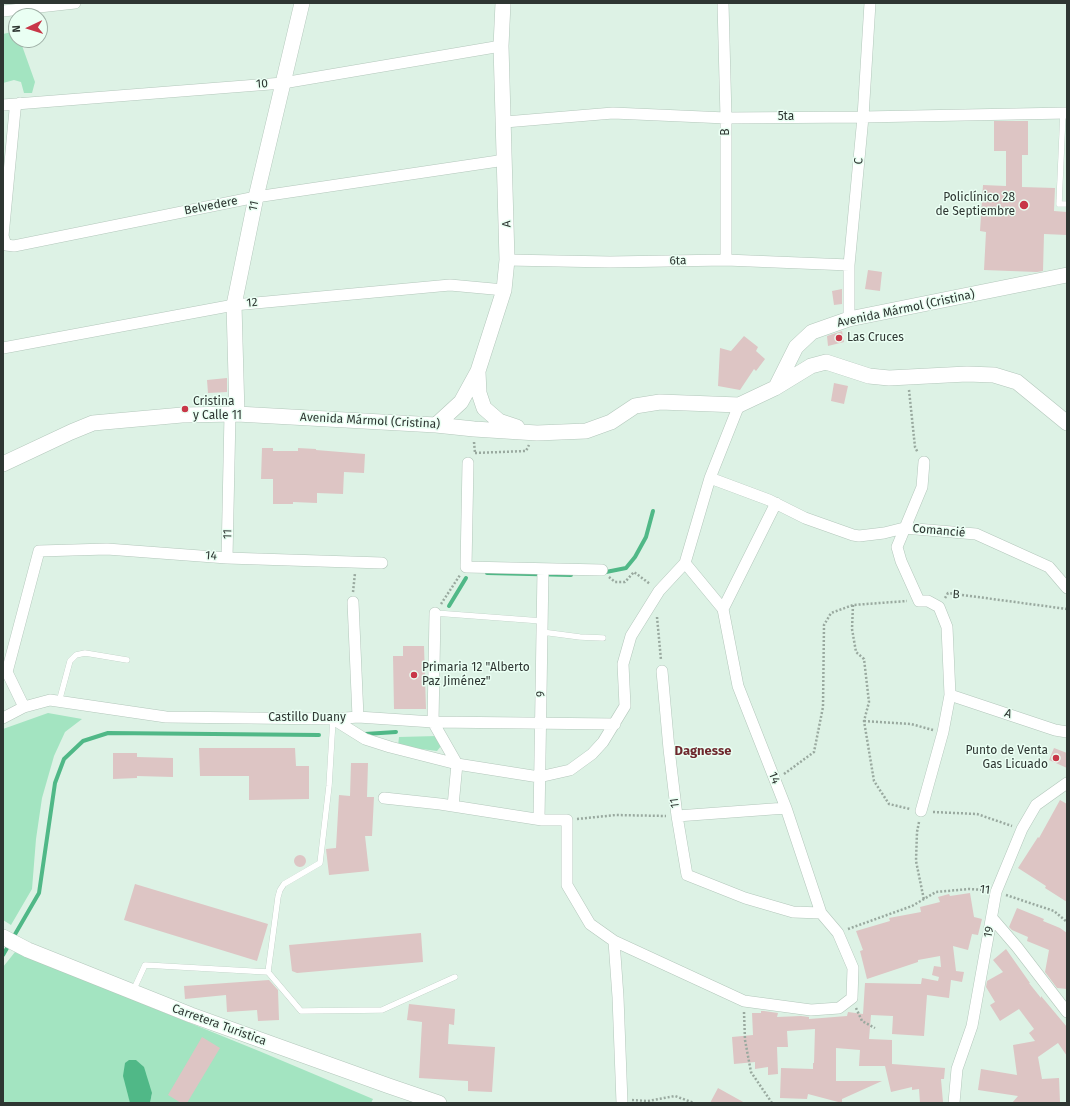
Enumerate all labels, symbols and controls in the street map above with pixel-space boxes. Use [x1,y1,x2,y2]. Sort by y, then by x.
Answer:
north arrow [8,8,48,48]
text: N [10,25,23,33]
street label: 10 [256,76,268,92]
street label: 5ta [778,110,794,124]
street label: B [719,128,733,136]
street label: C [852,157,866,165]
place label: Policlínico 28 de Septiembre [935,191,1015,219]
street label: Belvedere [183,194,239,218]
marker: Policlínico 28 de Septiembre [1018,199,1030,211]
street label: 11 [246,200,262,212]
street label: A [500,220,514,228]
street label: 6ta [669,254,687,268]
street label: Avenida Mármol (Cristina) [836,287,976,331]
street label: 12 [246,295,258,311]
place label: Las Cruces [847,331,904,345]
marker: Las Cruces [834,333,844,343]
place label: Cristina y Calle 11 [193,395,242,423]
marker: Cristina y Calle 11 [180,404,190,414]
street label: Avenida Mármol (Cristina) [300,410,440,432]
street label: Comancié [912,522,966,540]
street label: 11 [221,529,235,539]
street label: 14 [205,548,217,564]
street label: B [952,588,960,602]
place label: Primaria 12 "Alberto Paz Jiménez" [422,661,530,689]
marker: Primaria 12 "Alberto Paz Jiménez" [409,670,419,680]
street label: 9 [534,691,548,697]
street label: A [1002,706,1014,722]
street label: Castillo Duany [268,711,346,725]
district label: Dagnesse [675,743,731,759]
place label: Punto de Venta Gas Licuado [965,744,1048,772]
marker: Punto de Venta Gas Licuado [1051,753,1061,763]
street label: 14 [765,770,783,786]
street label: 11 [667,797,683,809]
street label: 11 [979,882,991,898]
street label: 19 [981,925,997,939]
street label: Carretera Turística [170,1001,268,1049]

